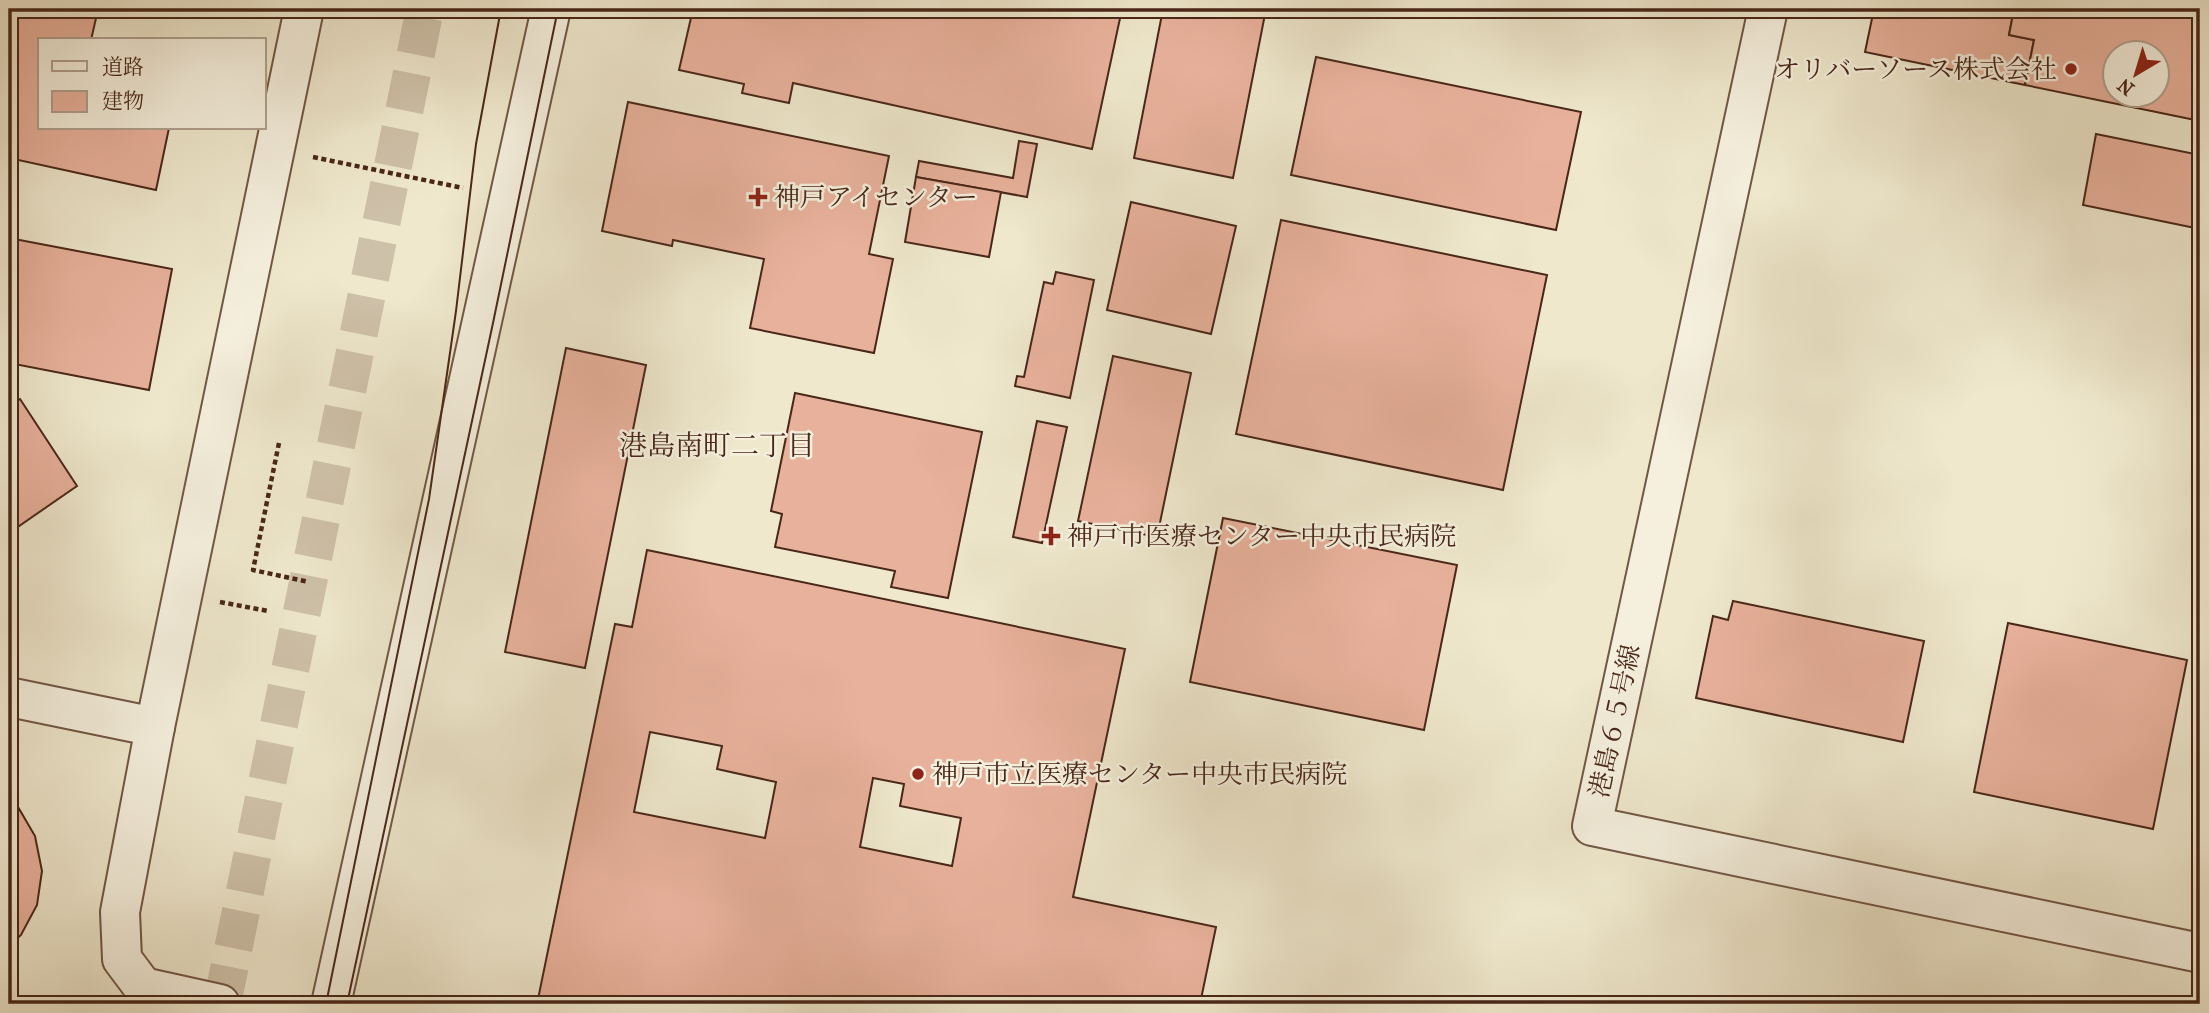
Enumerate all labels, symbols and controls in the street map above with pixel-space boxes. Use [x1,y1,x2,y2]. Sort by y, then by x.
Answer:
legend [38,38,266,130]
north arrow [2100,38,2170,108]
place label: オリバーソース株式会社 [1774,54,2057,85]
text: 道路 [102,55,144,79]
marker: オリバーソース株式会社 [2063,61,2079,77]
text: N [2113,73,2139,100]
text: 建物 [102,89,144,113]
place label: 神戸アイセンター [774,182,978,213]
marker: 神戸アイセンター [748,187,768,207]
district label: 港島南町二丁目 [619,429,815,462]
place label: 神戸市医療センター中央市民病院 [1067,521,1456,552]
marker: 神戸市医療センター中央市民病院 [1041,526,1061,546]
street label: 港島６５号線 [1584,641,1646,801]
place label: 神戸市立医療センター中央市民病院 [932,759,1347,790]
marker: 神戸市立医療センター中央市民病院 [910,766,926,782]

